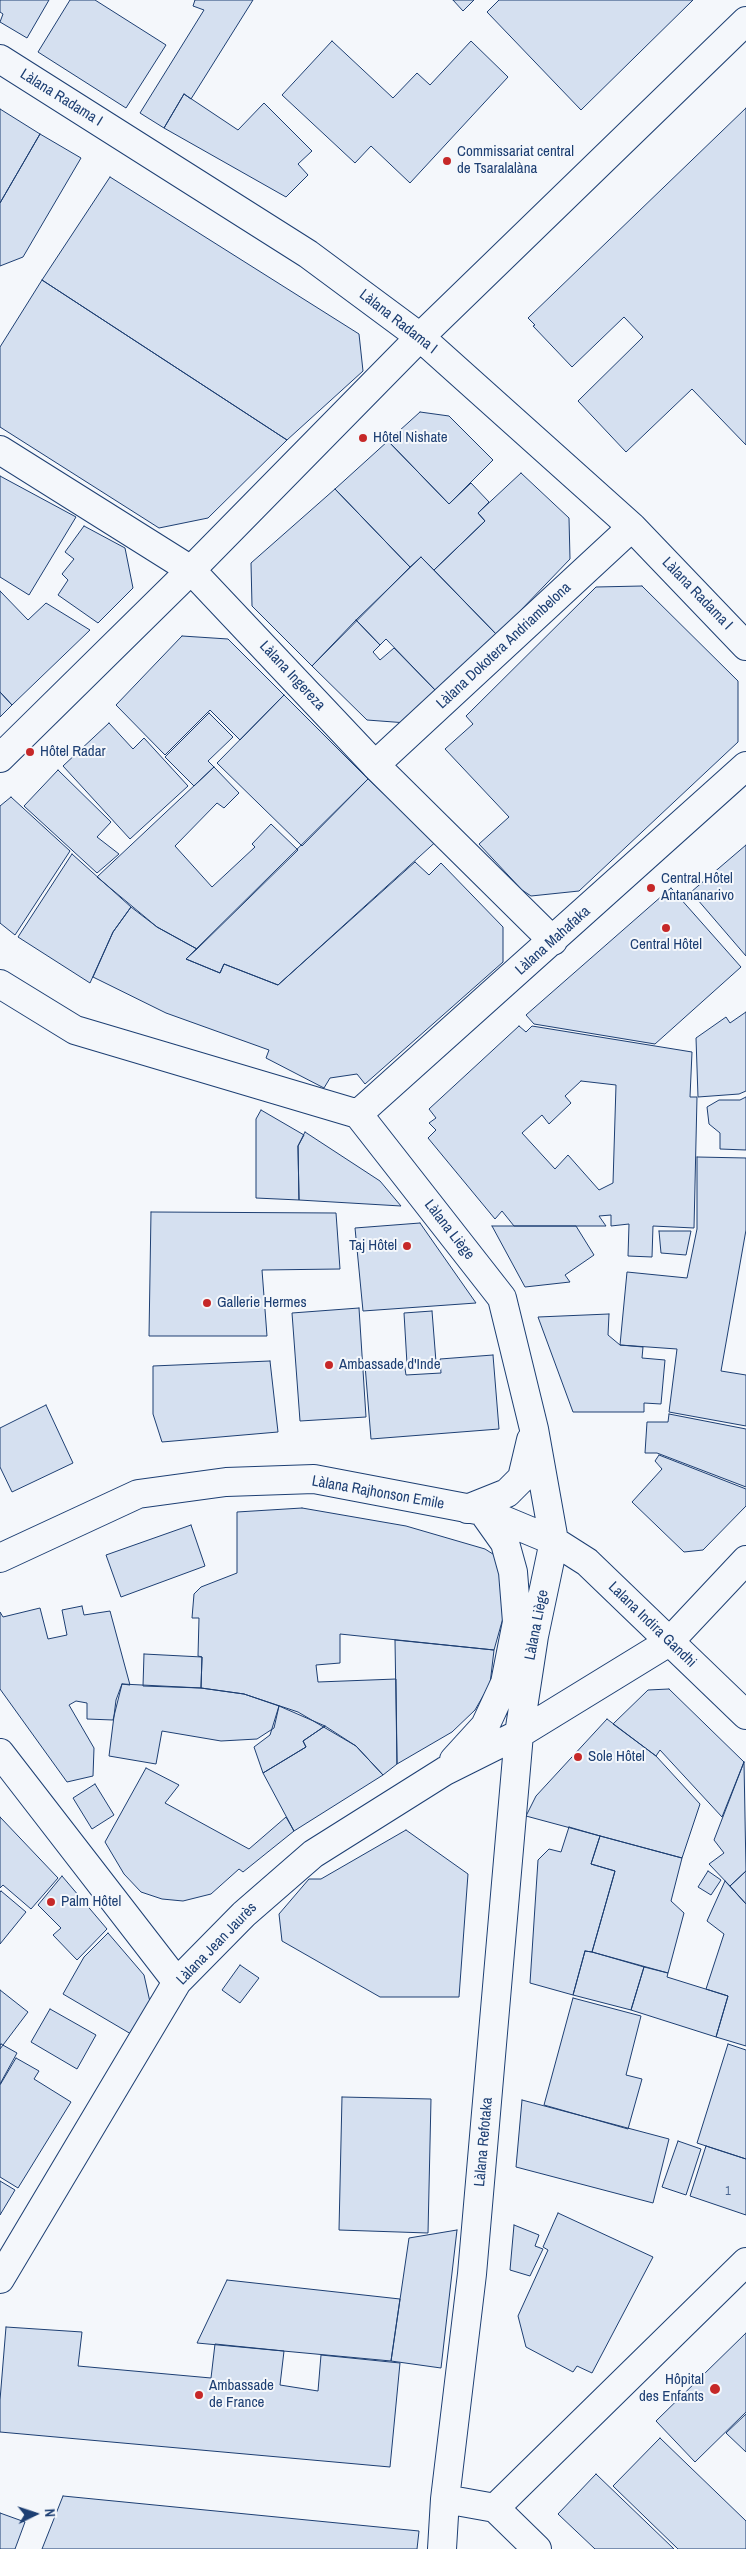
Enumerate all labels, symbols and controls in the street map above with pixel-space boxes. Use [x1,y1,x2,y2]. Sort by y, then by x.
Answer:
street label: Làlana Radama I [17,66,105,130]
place label: Commissariat central de Tsaralalàna [457,143,574,178]
marker: Commissariat central de Tsaralalàna [441,155,453,167]
street label: Làlana Radama I [356,286,440,358]
place label: Hôtel Nishate [373,429,448,447]
marker: Hôtel Nishate [357,432,369,444]
street label: Làlana Radama I [658,554,736,634]
street label: Làlana Dokotera Andriambelona [433,579,575,713]
street label: Làlana Ingereza [255,638,329,714]
place label: Hôtel Radar [40,743,106,761]
marker: Hôtel Radar [24,746,36,758]
place label: Central Hôtel Antananarivo [661,870,734,905]
marker: Central Hôtel Antananarivo [645,882,657,894]
street label: Làlana Mahafaka [512,903,594,979]
marker: Central Hôtel [660,922,672,934]
place label: Central Hôtel [630,936,702,954]
street label: Làlana Liège [420,1196,478,1264]
place label: Taj Hôtel [349,1237,397,1255]
marker: Taj Hôtel [401,1240,413,1252]
place label: Gallerie Hermes [217,1294,307,1312]
marker: Gallerie Hermes [201,1297,213,1309]
place label: Ambassade d'Inde [339,1356,441,1374]
marker: Ambassade d'Inde [323,1359,335,1371]
street label: Làlana Rajhonson Emile [310,1473,446,1513]
street label: Lalana Indira Gandhi [604,1578,700,1672]
street label: Làlana Liège [521,1588,553,1662]
place label: Sole Hôtel [588,1748,645,1766]
marker: Sole Hôtel [572,1751,584,1763]
place label: Palm Hôtel [61,1893,121,1911]
marker: Palm Hôtel [45,1896,57,1908]
street label: Làlana Jean Jaurès [173,1899,261,1989]
street label: Làlana Refotaka [471,2097,497,2187]
house number: 1 [725,2185,731,2199]
place label: Hôpital des Enfants [639,2371,704,2406]
place label: Ambassade de France [209,2377,274,2412]
marker: Hôpital des Enfants [708,2382,722,2396]
marker: Ambassade de France [193,2389,205,2401]
north arrow [10,2489,60,2539]
text: N [41,2508,59,2518]

